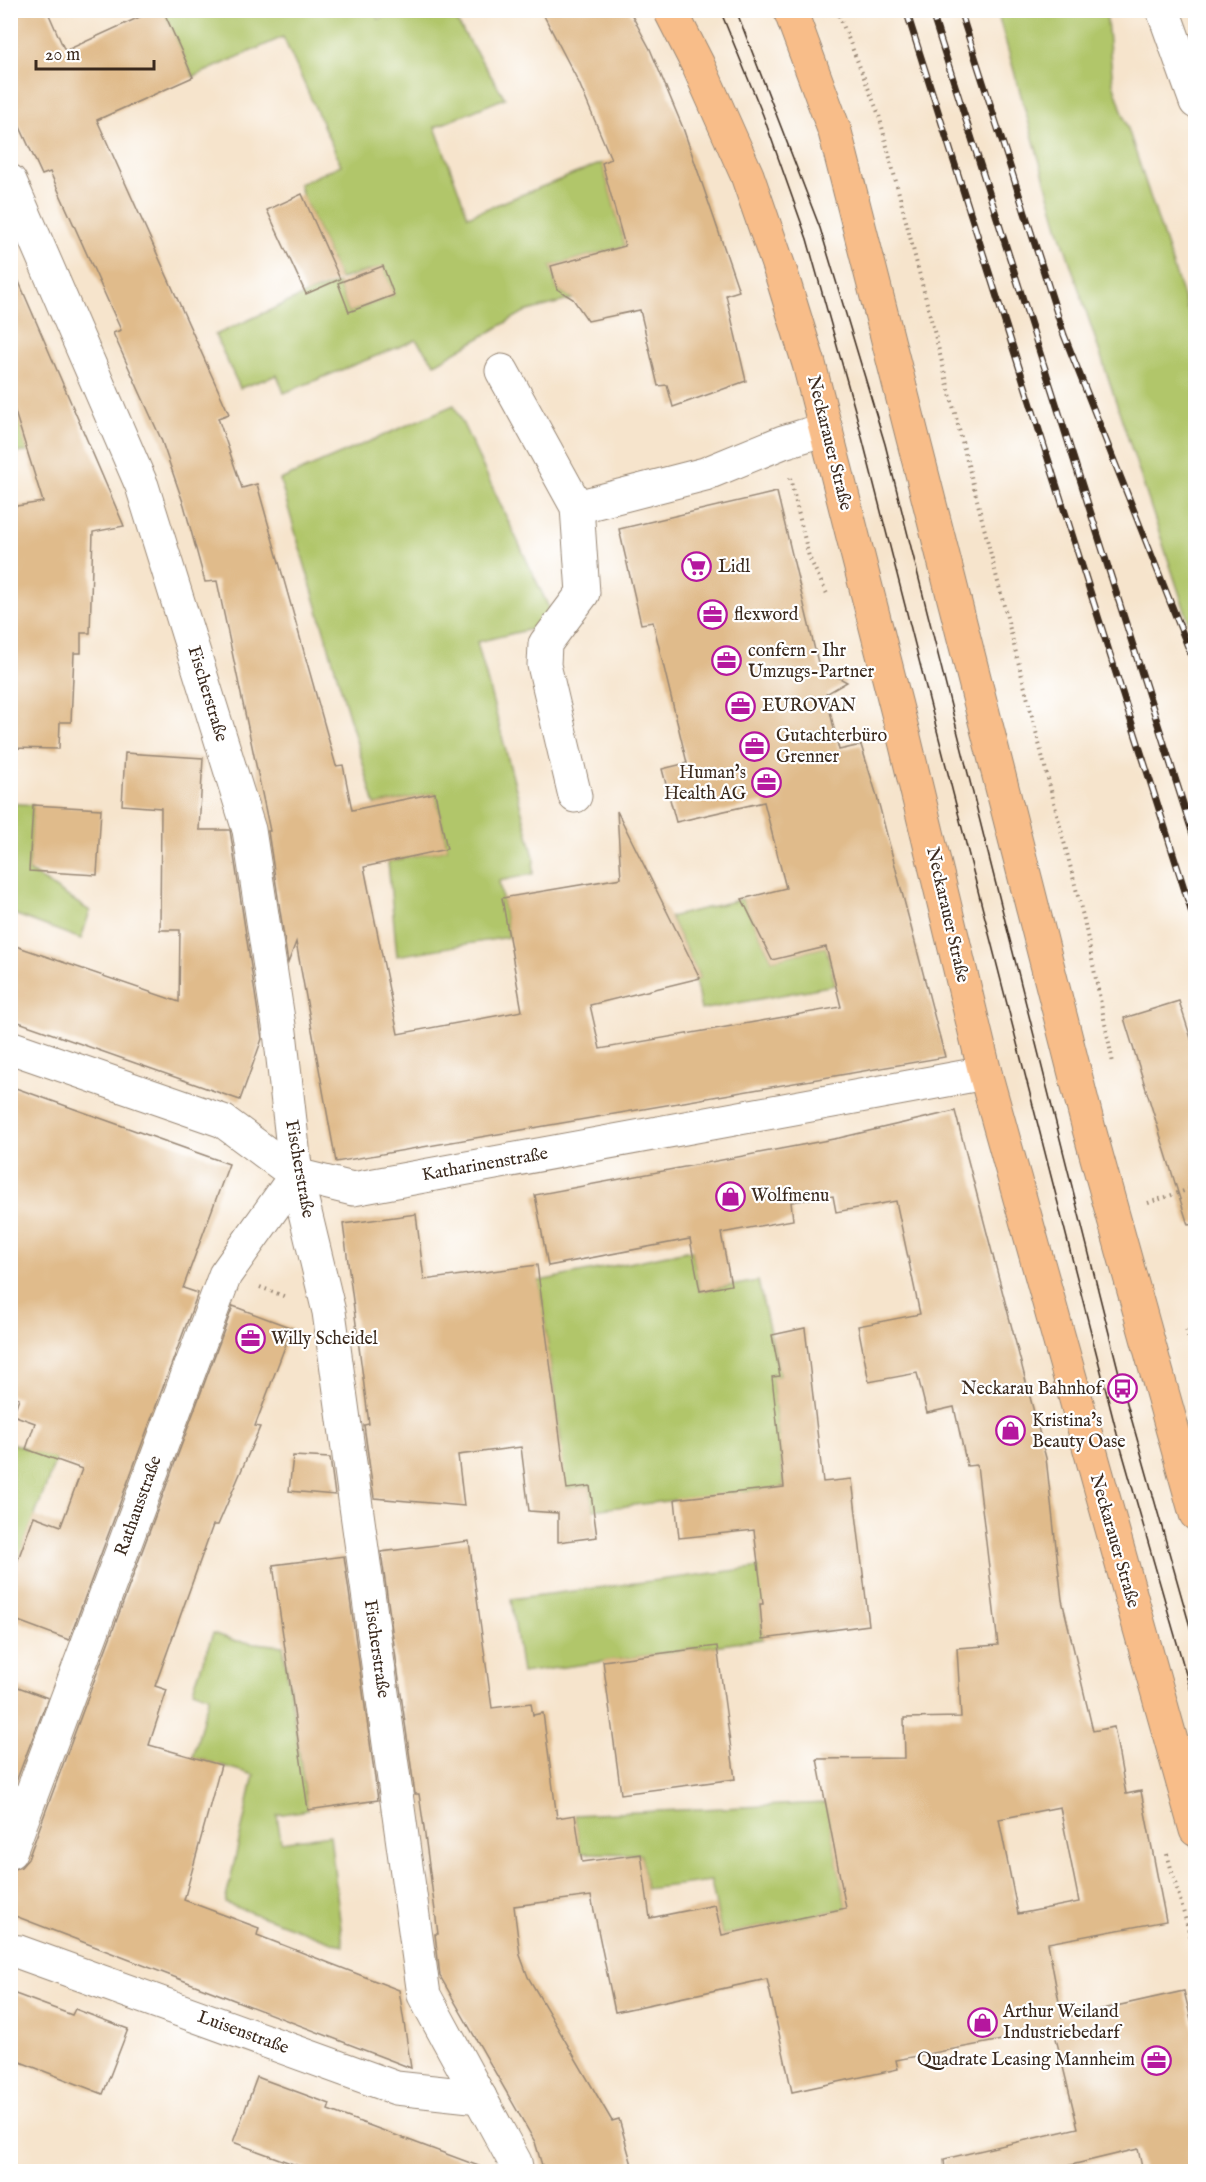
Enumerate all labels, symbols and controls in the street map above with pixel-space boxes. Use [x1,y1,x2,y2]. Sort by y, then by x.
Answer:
scale bar [36,33,154,71]
text: 20 m [45,44,80,67]
street label: Neckarauer Straße [801,373,857,513]
supermarket icon: Lidl [681,551,713,583]
place label: Lidl [718,556,750,579]
office icon: flexword [697,599,729,631]
place label: flexword [734,604,799,627]
place label: confern - Ihr Umzugs-Partner [748,640,875,684]
street label: Fischerstraße [182,643,232,745]
office icon: confern - Ihr Umzugs-Partner [711,645,743,677]
office icon: EUROVAN [725,690,757,722]
place label: EUROVAN [762,695,857,718]
place label: Gutachterbüro Grenner [776,725,887,769]
office icon: Gutachterbüro Grenner [739,730,771,762]
place label: Human's Health AG [664,762,747,806]
office icon: Human's Health AG [751,767,783,799]
street label: Neckarauer Straße [920,845,974,985]
street label: Fischerstraße [279,1118,319,1220]
street label: Katharinenstraße [420,1143,550,1187]
shop icon: Wolfmenu [714,1180,746,1212]
place label: Wolfmenu [751,1185,829,1208]
office icon: Willy Scheidel [234,1323,266,1355]
place label: Willy Scheidel [271,1328,378,1351]
bus stop icon: Neckarau Bahnhof [1107,1373,1139,1405]
place label: Neckarau Bahnhof [961,1378,1105,1401]
place label: Kristina's Beauty Oase [1032,1410,1126,1454]
shop icon: Kristina's Beauty Oase [995,1415,1027,1447]
street label: Rathausstraße [110,1453,168,1559]
street label: Neckarauer Straße [1084,1471,1144,1611]
street label: Fischerstraße [358,1598,394,1700]
place label: Arthur Weiland Industriebedarf [1002,2001,1123,2045]
street label: Luisenstraße [194,2006,292,2060]
shop icon: Arthur Weiland Industriebedarf [966,2006,998,2038]
office icon: Quadrate Leasing Mannheim [1140,2044,1172,2076]
place label: Quadrate Leasing Mannheim [917,2049,1135,2072]

